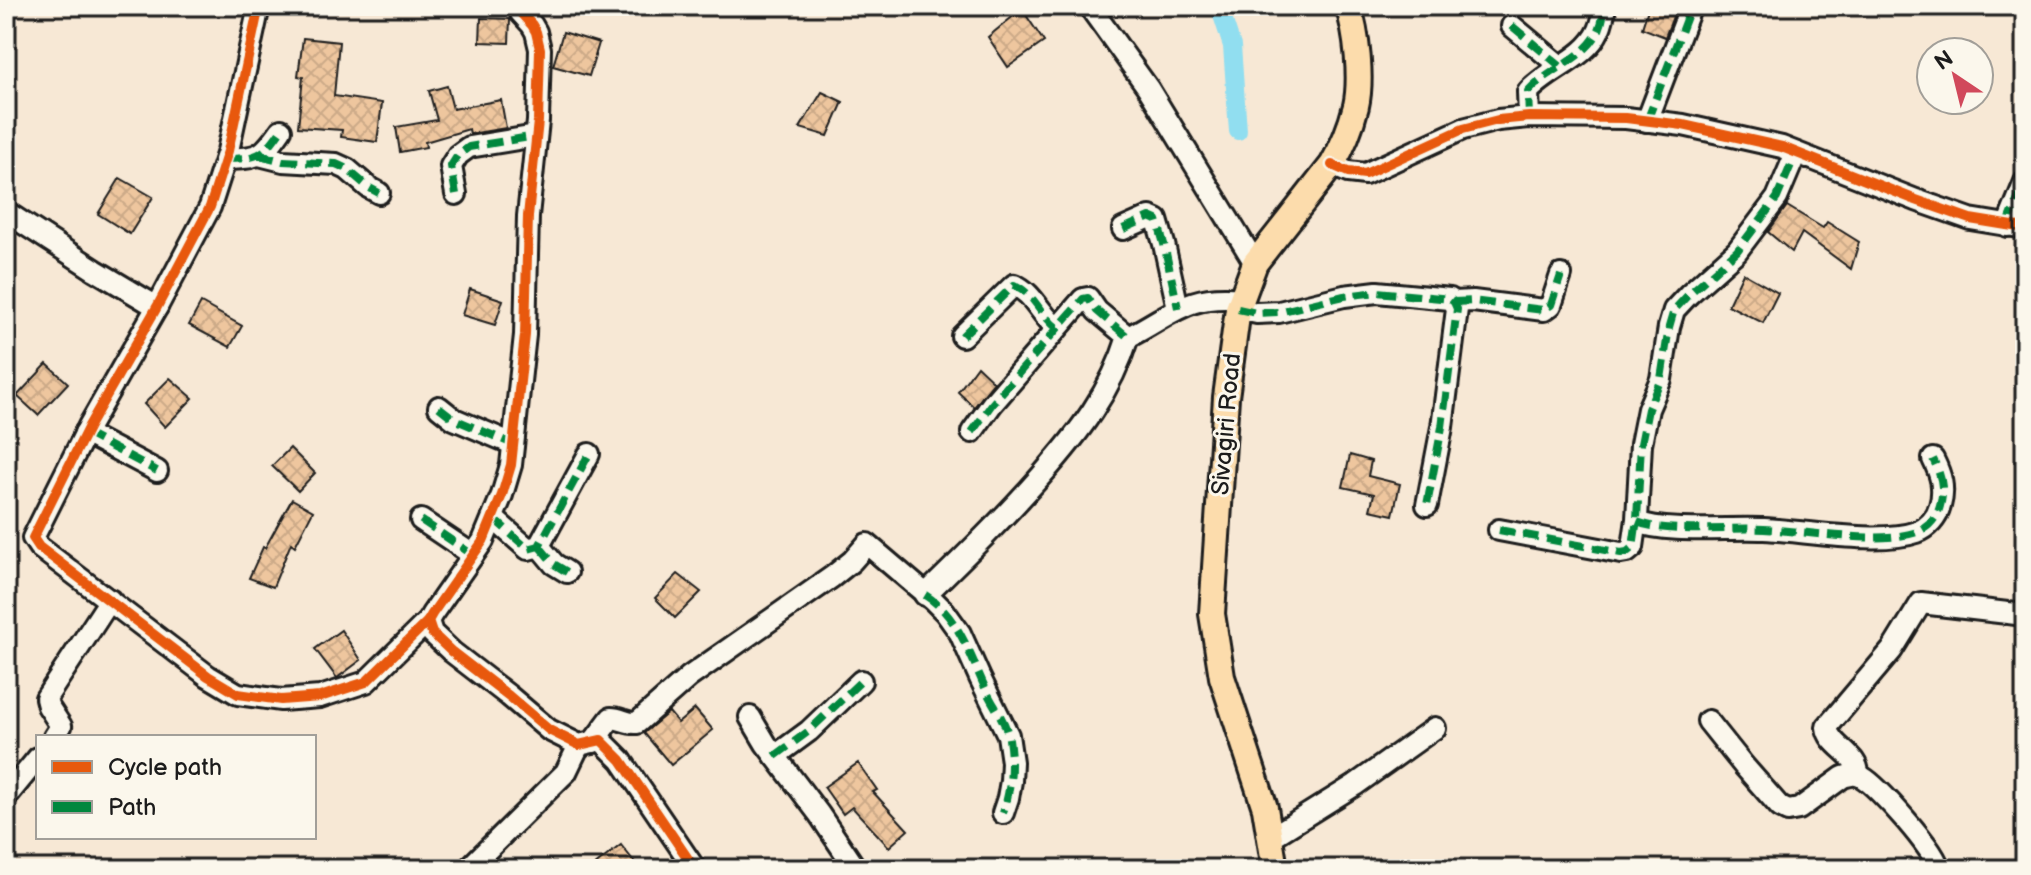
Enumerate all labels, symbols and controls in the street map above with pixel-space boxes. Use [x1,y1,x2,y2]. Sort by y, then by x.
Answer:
north arrow [1915,36,1995,116]
text: N [1930,45,1959,77]
street label: Sivagiri Road [1206,352,1247,496]
legend [36,735,316,839]
text: Cycle path [108,753,222,782]
text: Path [108,793,156,822]

